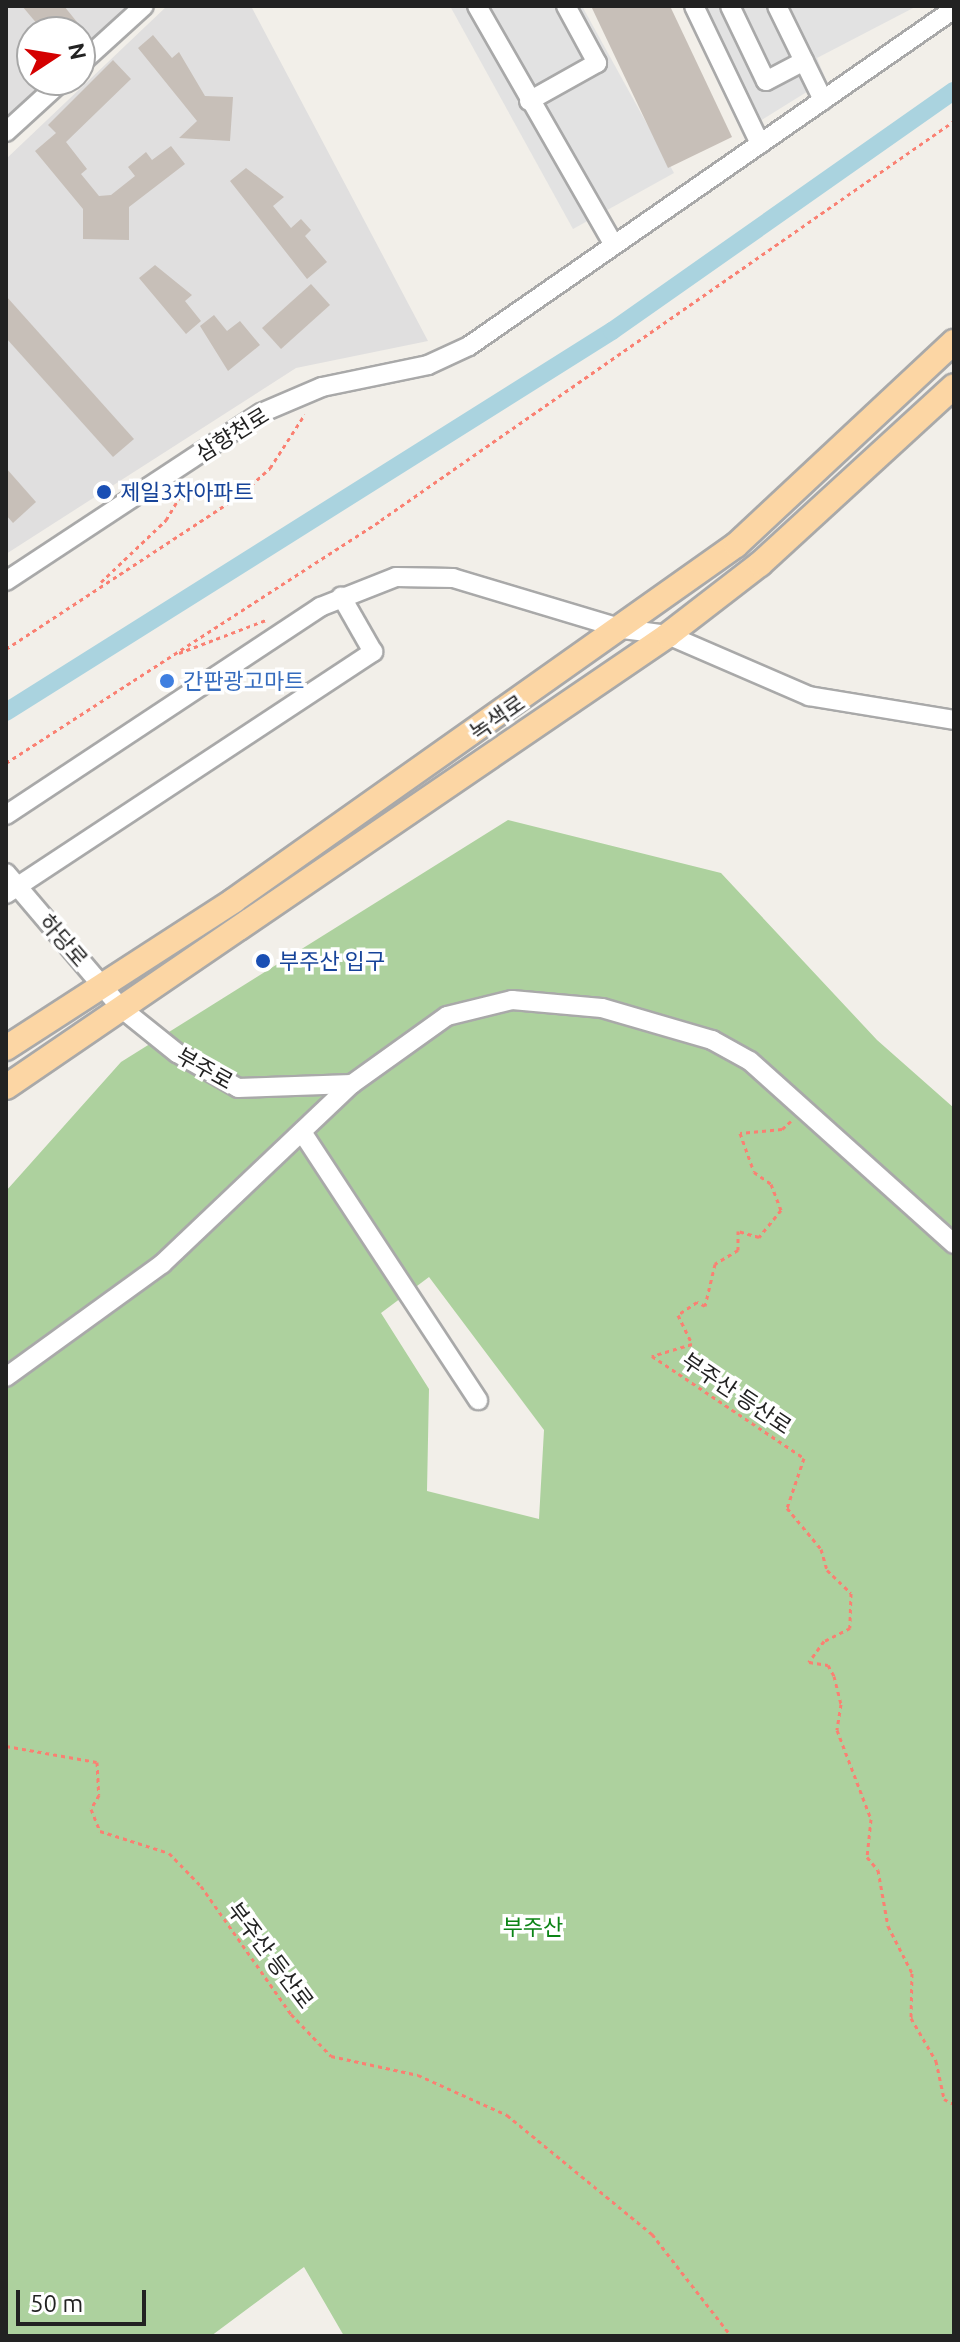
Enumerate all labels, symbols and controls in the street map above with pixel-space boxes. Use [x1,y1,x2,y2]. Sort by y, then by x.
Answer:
north arrow [16,16,96,96]
text: N [64,41,92,62]
street label: 삼향천로 [191,401,273,467]
place label: 제일3차아파트 [120,479,254,505]
marker: 제일3차아파트 [95,483,113,501]
place label: 간판광고마트 [183,668,304,694]
marker: 간판광고마트 [158,672,176,690]
street label: 녹색로 [465,689,529,745]
street label: 하당로 [34,908,94,972]
place label: 부주산 입구 [279,948,385,974]
marker: 부주산 입구 [254,952,272,970]
street label: 부주로 [172,1042,238,1094]
street label: 부주산 등산로 [677,1347,797,1439]
street label: 부주산 등산로 [222,1897,320,2013]
park label: 부주산 [503,1914,563,1940]
scale bar [20,2274,150,2324]
text: 50 m [30,2290,83,2317]

